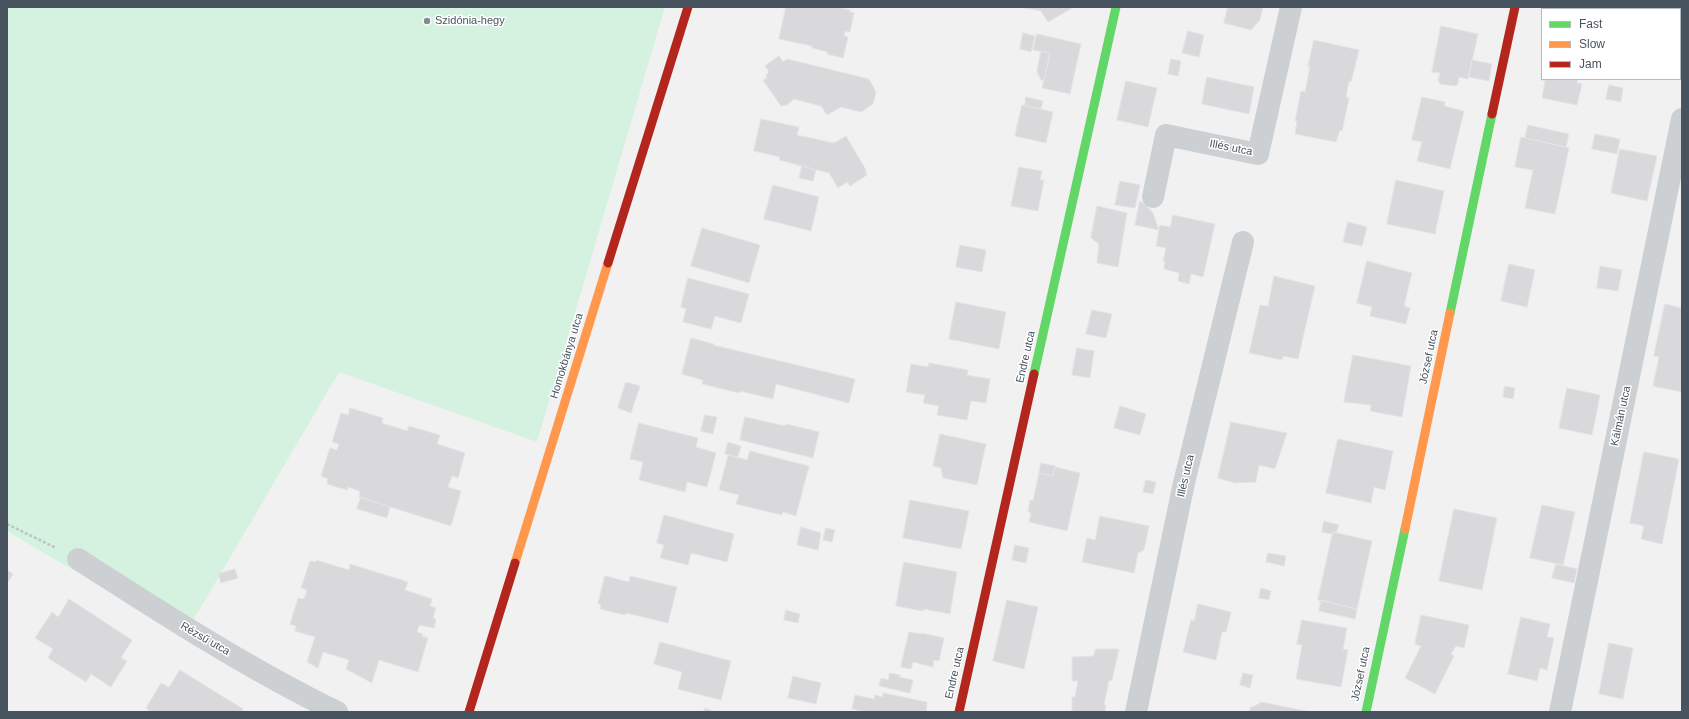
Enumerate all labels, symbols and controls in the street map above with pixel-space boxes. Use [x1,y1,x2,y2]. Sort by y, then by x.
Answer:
legend [1541,8,1681,80]
place label: Szidónia-hegy [435,14,505,28]
marker: Szidónia-hegy [422,16,432,26]
text: Fast [1579,17,1602,31]
text: Slow [1579,37,1605,51]
text: Jam [1579,57,1602,71]
street label: Illés utca [1208,137,1254,159]
street label: Homokbánya utca [548,312,586,400]
street label: József utca [1417,328,1441,386]
street label: Endre utca [1014,330,1038,384]
street label: Kálmán utca [1608,385,1634,447]
street label: Illés utca [1175,453,1197,499]
street label: Rézsű utca [178,620,232,658]
street label: József utca [1349,645,1373,703]
street label: Endre utca [943,646,967,700]

